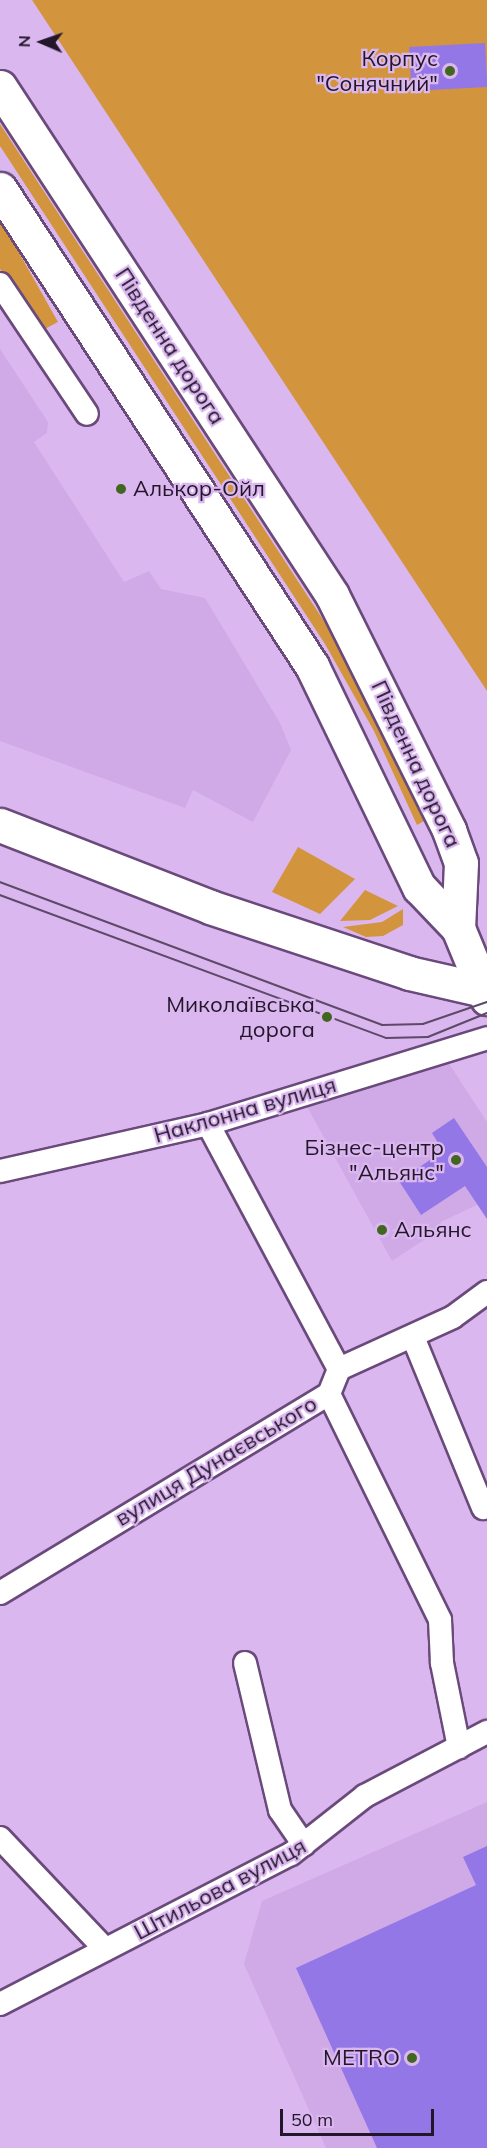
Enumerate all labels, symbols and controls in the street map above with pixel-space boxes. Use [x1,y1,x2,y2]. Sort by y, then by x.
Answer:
north arrow [12,12,72,72]
text: N [14,35,34,48]
place label: Корпус "Сонячний" [316,45,438,96]
marker: Корпус "Сонячний" [443,64,457,78]
street label: Південна дорога [110,263,230,429]
place label: Алькор-Ойл [133,476,265,502]
marker: Алькор-Ойл [114,482,128,496]
street label: Південна дорога [366,676,466,852]
place label: Миколаївська дорога [166,991,315,1042]
marker: Миколаївська дорога [320,1010,334,1024]
street label: Наклонна вулиця [151,1071,339,1149]
place label: Бізнес-центр "Альянс" [304,1134,444,1186]
marker: Бізнес-центр "Альянс" [449,1153,463,1167]
place label: Альянс [394,1217,472,1243]
marker: Альянс [375,1223,389,1237]
street label: вулиця Дунаєвського [110,1390,322,1532]
street label: Штильова вулиця [129,1832,311,1946]
place label: METRO [323,2045,400,2071]
marker: METRO [405,2051,419,2065]
scale bar [283,2097,438,2135]
text: 50 m [291,2108,333,2131]

